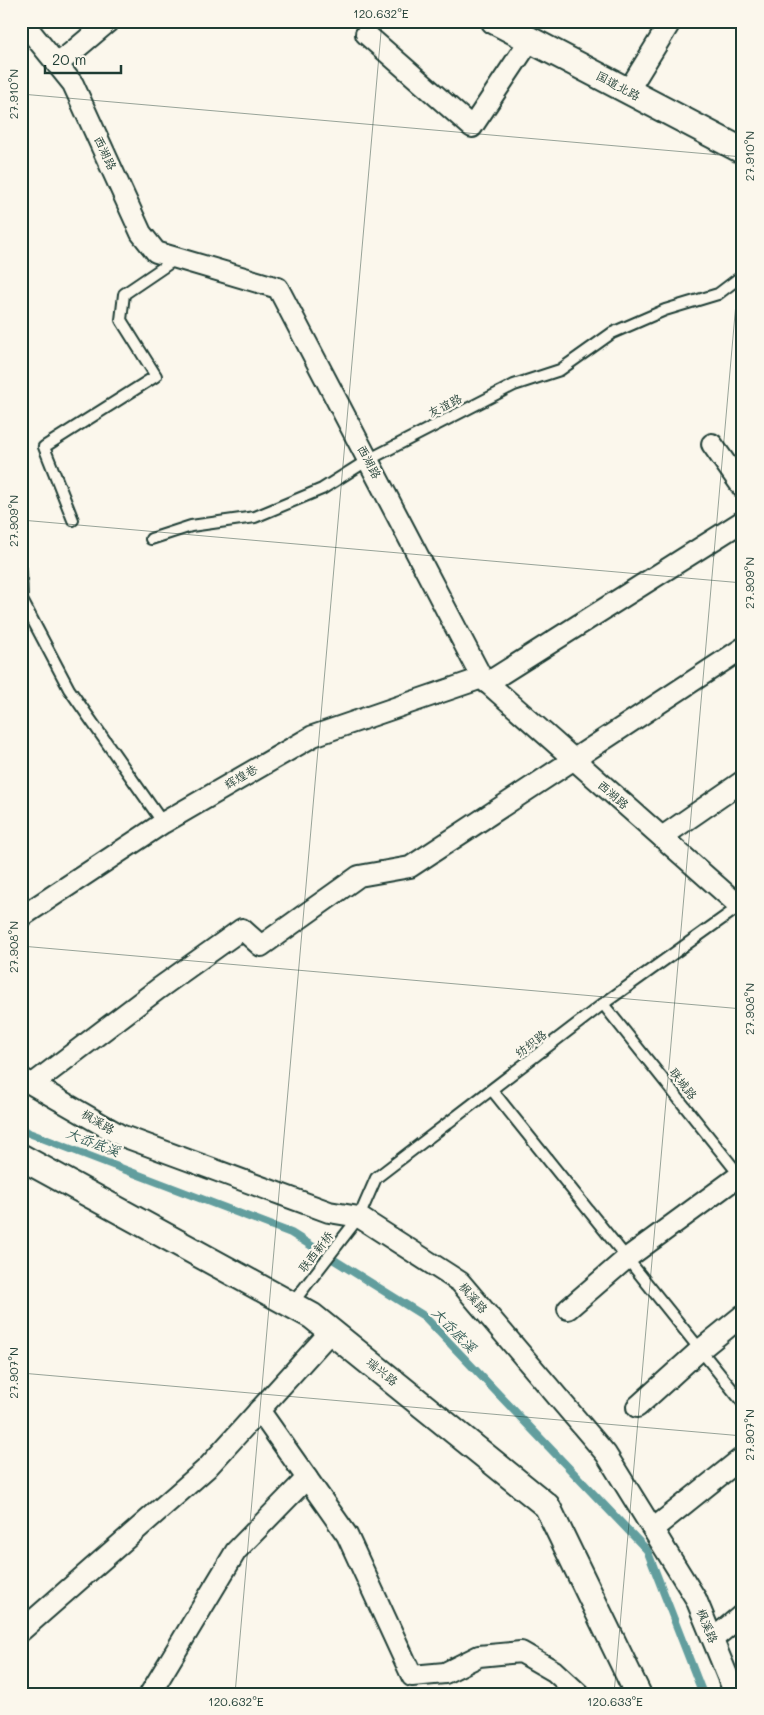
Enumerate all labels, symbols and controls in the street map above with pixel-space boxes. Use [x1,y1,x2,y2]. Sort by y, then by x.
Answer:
text: 120.632°E [353,5,409,21]
scale bar [45,42,121,74]
text: 20 m [52,49,86,69]
street label: 国道北路 [594,67,643,103]
text: 27.910°N [5,69,21,119]
text: 27.910°N [741,131,757,181]
street label: 西湖路 [91,133,121,172]
street label: 友谊路 [425,390,464,420]
street label: 西湖路 [354,442,385,481]
text: 27.909°N [5,495,21,547]
text: 27.909°N [741,557,757,609]
street label: 辉煌巷 [221,760,260,792]
street label: 西湖路 [595,776,632,812]
text: 27.908°N [5,921,21,973]
text: 27.908°N [741,983,757,1035]
street label: 纺织路 [511,1026,549,1061]
street label: 联城路 [666,1064,701,1102]
street label: 枫溪路 [79,1105,118,1137]
water label: 大岙底溪 [64,1123,124,1161]
street label: 联西新桥 [294,1227,337,1275]
street label: 枫溪路 [456,1279,492,1316]
water label: 大岙底溪 [428,1303,481,1357]
text: 27.907°N [5,1347,21,1399]
street label: 瑞兴路 [364,1354,402,1389]
text: 27.907°N [741,1409,757,1461]
street label: 枫溪路 [694,1606,722,1645]
text: 120.632°E [208,1693,264,1709]
text: 120.633°E [587,1693,643,1709]

